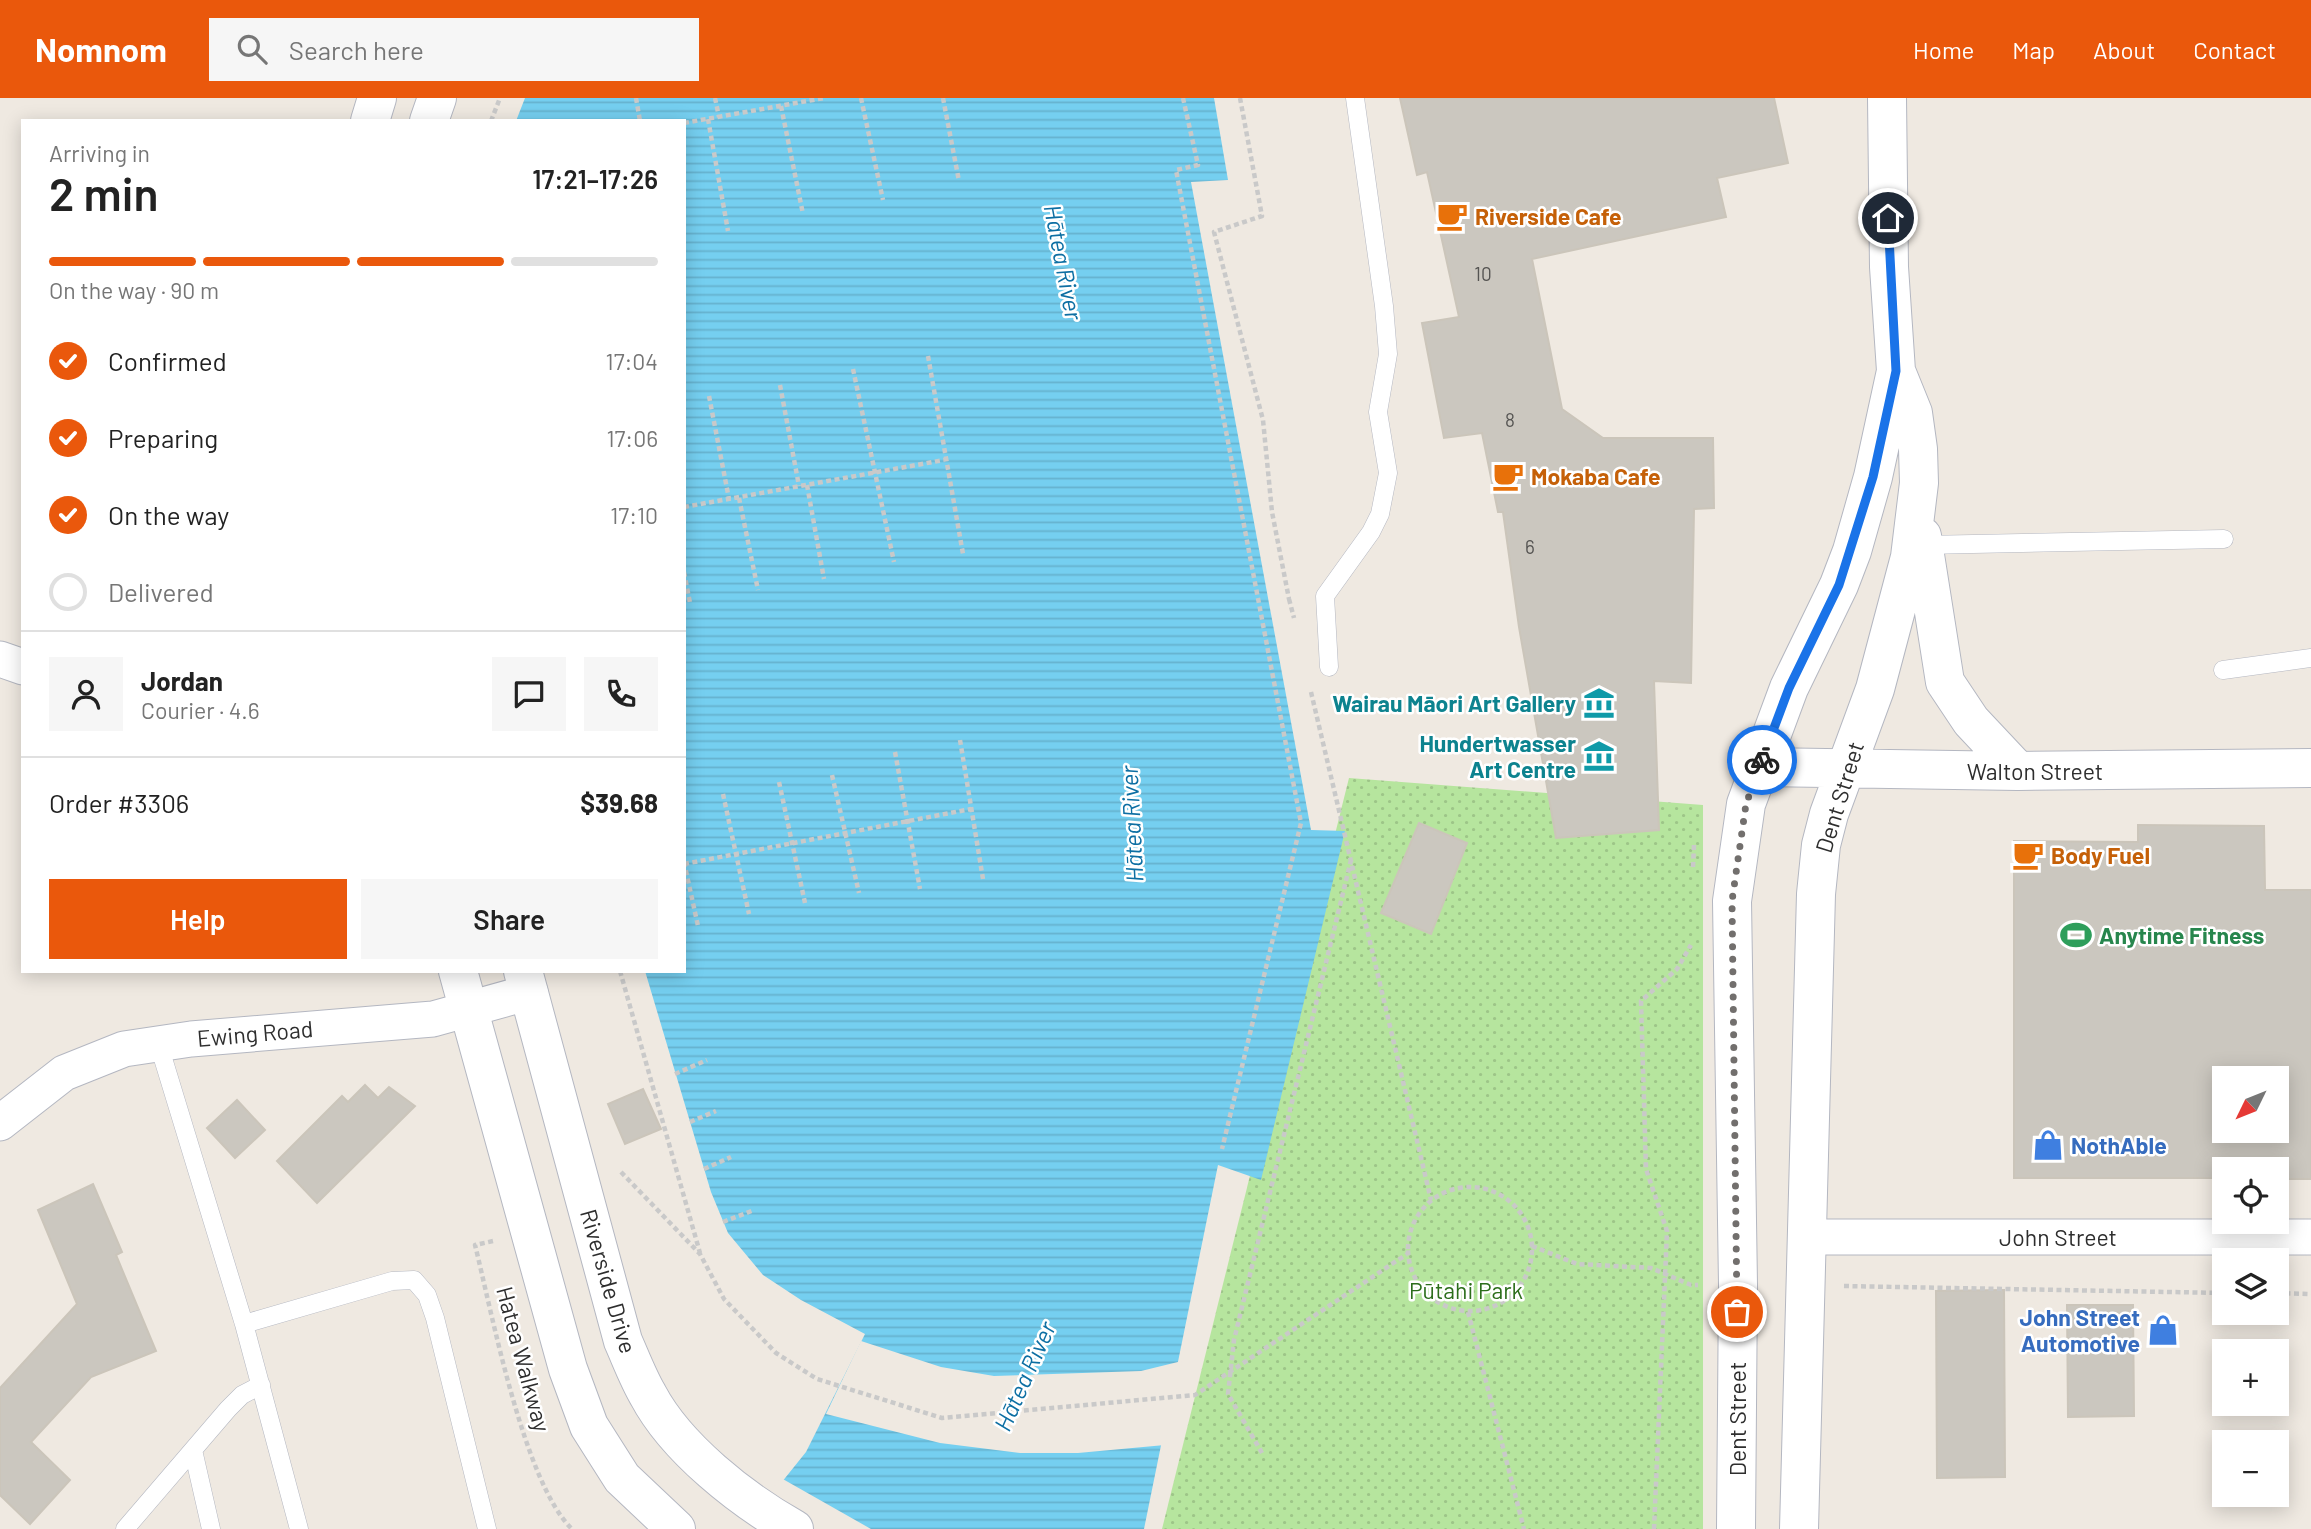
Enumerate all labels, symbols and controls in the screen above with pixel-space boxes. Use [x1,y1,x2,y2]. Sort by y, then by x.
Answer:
search box [209,18,699,81]
text: Nomnom [35,29,167,69]
icon: search [233,30,271,68]
text: Search here [289,34,424,65]
text: Home [1913,35,1974,64]
text: Map [2012,35,2055,64]
text: About [2093,35,2155,64]
text: Contact [2193,35,2276,64]
text: Arriving in [49,139,150,167]
text: 17:21–17:26 [532,163,658,194]
text: 2 min [49,165,158,220]
pin [1858,188,1918,248]
cafe icon: Riverside Cafe [1435,199,1469,233]
icon: home [1869,199,1907,237]
water label: Hātea River [1039,202,1090,324]
place label: Riverside Cafe [1475,202,1622,230]
house number: 10 [1474,262,1492,285]
text: On the way · 90 m [49,276,219,304]
icon: check [49,342,87,380]
text: Confirmed [108,345,227,376]
text: 17:04 [606,347,658,375]
house number: 8 [1505,408,1515,431]
icon: check [49,419,87,457]
text: Preparing [108,422,218,453]
text: 17:06 [606,424,658,452]
cafe icon: Mokaba Cafe [1491,459,1525,493]
place label: Mokaba Cafe [1531,462,1660,490]
icon: check [49,496,87,534]
text: On the way [108,499,229,530]
text: 17:10 [610,501,658,529]
house number: 6 [1525,535,1535,558]
text: Delivered [108,576,214,607]
button: person [49,657,123,731]
button: chat [492,657,566,731]
button: phone [584,657,658,731]
text: Jordan [141,665,223,696]
museum icon: Wairau Māori Art Gallery [1582,686,1616,720]
place label: Wairau Māori Art Gallery [1332,689,1576,717]
text: Courier · 4.6 [141,696,260,724]
courier [1727,725,1797,795]
place label: Hundertwasser Art Centre [1419,729,1576,783]
street label: Dent Street [1809,738,1869,856]
museum icon: Hundertwasser Art Centre [1582,739,1616,773]
icon: bike [1743,741,1781,779]
street label: Walton Street [1967,757,2103,785]
water label: Hātea River [1113,763,1149,883]
text: Order #3306 [49,787,189,818]
text: $39.68 [580,787,658,818]
cafe icon: Body Fuel [2011,838,2045,872]
place label: Body Fuel [2051,841,2150,869]
button: Help [49,879,347,959]
button: Share [361,879,658,959]
sports icon: Anytime Fitness [2059,918,2093,952]
place label: Anytime Fitness [2099,921,2264,949]
street label: Ewing Road [196,1014,314,1052]
north arrow [2212,1066,2289,1143]
map controls [2212,1066,2289,1507]
shop icon: NothAble [2031,1128,2065,1162]
place label: NothAble [2071,1131,2167,1159]
button: locate [2212,1157,2289,1234]
street label: Riverside Drive [575,1206,643,1356]
street label: John Street [1999,1223,2117,1251]
button: layers [2212,1248,2289,1325]
park label: Pūtahi Park [1409,1276,1523,1304]
pin [1707,1282,1767,1342]
street label: Hatea Walkway [491,1283,557,1435]
icon: bag [1718,1293,1756,1331]
place label: John Street Automotive [2020,1303,2140,1357]
shop icon: John Street Automotive [2146,1313,2180,1347]
water label: Hātea River [987,1315,1062,1435]
button: + [2212,1339,2289,1416]
street label: Dent Street [1723,1362,1751,1476]
button: − [2212,1430,2289,1507]

